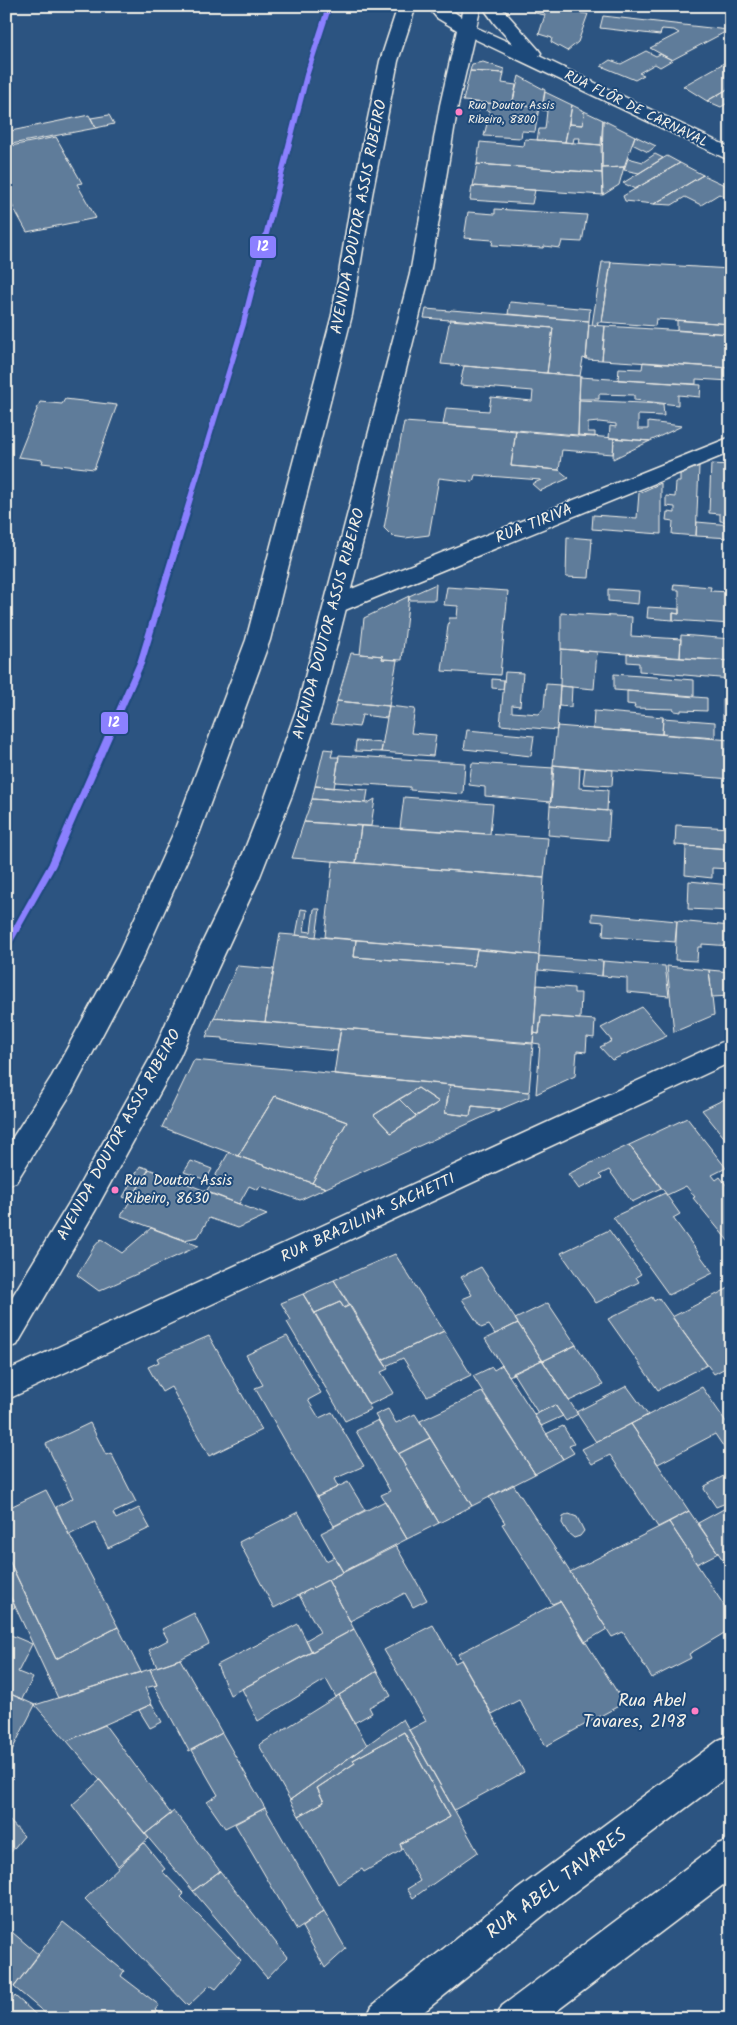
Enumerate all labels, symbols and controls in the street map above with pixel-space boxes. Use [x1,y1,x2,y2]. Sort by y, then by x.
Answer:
street label: RUA FLÔR DE CARNAVAL [560,65,712,153]
place label: Rua Doutor Assis Ribeiro, 8800 [468,96,555,129]
street label: AVENIDA DOUTOR ASSIS RIBEIRO [324,97,394,336]
marker: Rua Doutor Assis Ribeiro, 8800 [454,107,464,117]
line badge: 12 [249,235,277,259]
text: 12 [257,236,269,258]
street label: RUA TIRIVA [492,497,577,551]
street label: AVENIDA DOUTOR ASSIS RIBEIRO [286,506,372,742]
line badge: 12 [100,711,129,735]
text: 12 [108,712,120,734]
street label: AVENIDA DOUTOR ASSIS RIBEIRO [50,1025,188,1245]
street label: RUA BRAZILINA SACHETTI [277,1167,459,1269]
place label: Rua Doutor Assis Ribeiro, 8630 [124,1169,233,1211]
marker: Rua Doutor Assis Ribeiro, 8630 [110,1185,120,1195]
place label: Rua Abel Tavares, 2198 [583,1687,687,1737]
marker: Rua Abel Tavares, 2198 [690,1706,700,1716]
street label: RUA ABEL TAVARES [480,1821,634,1947]

